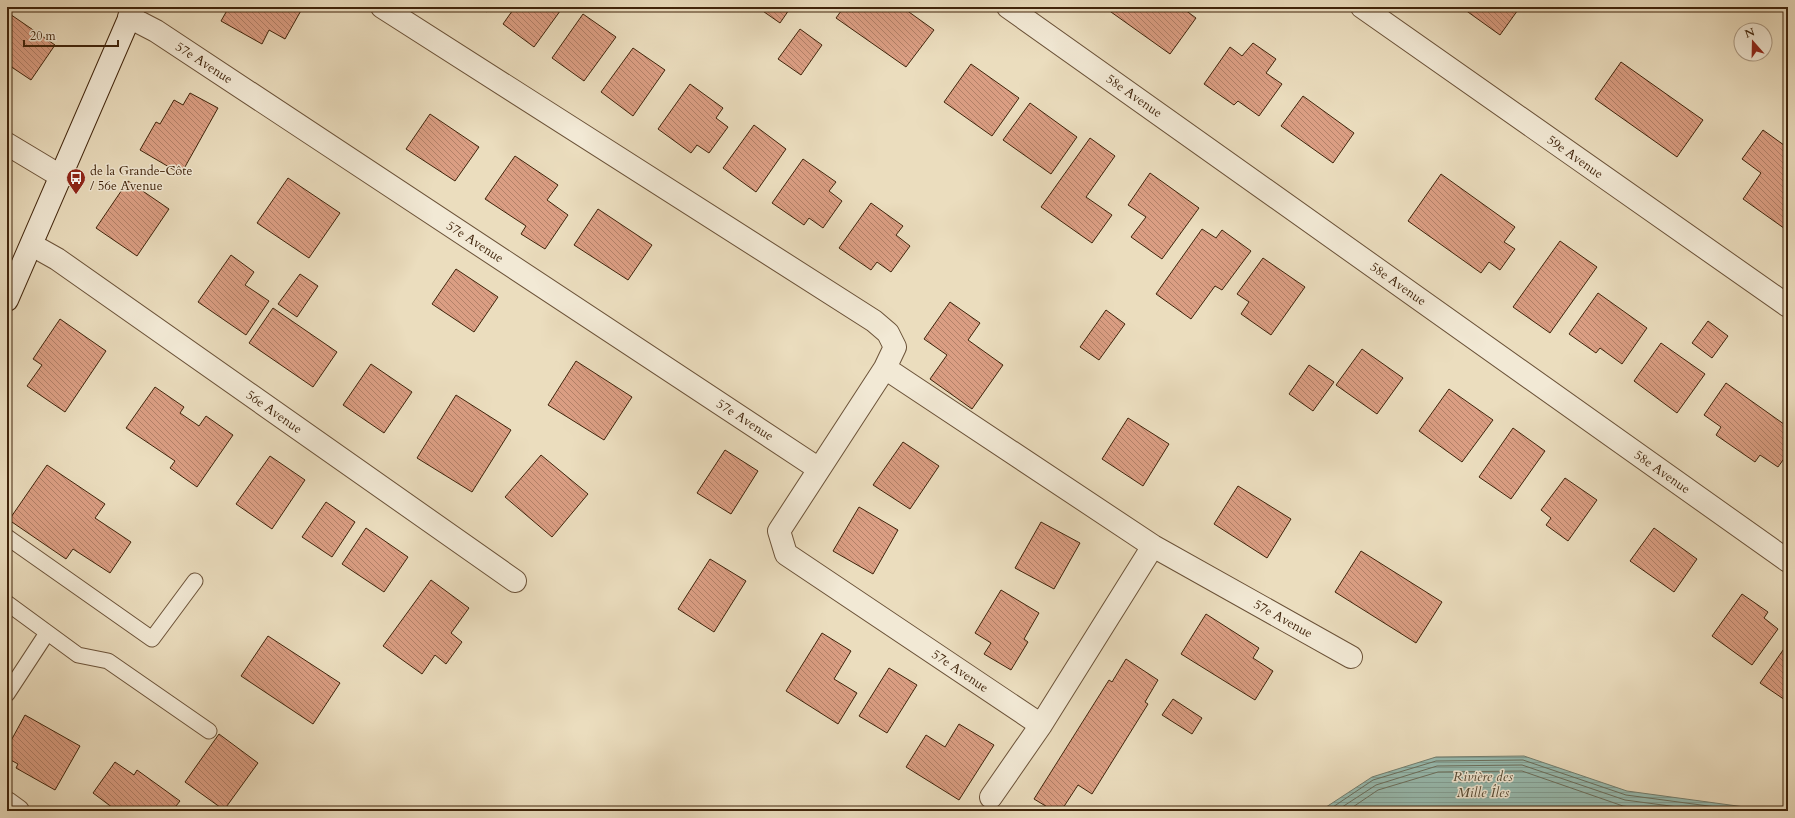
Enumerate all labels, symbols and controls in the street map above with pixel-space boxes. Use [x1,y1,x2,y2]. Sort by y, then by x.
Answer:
scale bar [24,22,118,48]
north arrow [1733,22,1773,62]
text: N [1743,24,1757,42]
text: 20 m [30,28,57,44]
street label: 57e Avenue [172,38,236,88]
street label: 58e Avenue [1102,70,1166,122]
street label: 59e Avenue [1543,131,1607,183]
place label: de la Grande-Côte / 56e Avenue [90,162,192,195]
bus stop icon: de la Grande-Côte / 56e Avenue [65,167,87,195]
street label: 57e Avenue [443,217,507,267]
street label: 58e Avenue [1366,258,1430,310]
street label: 56e Avenue [242,386,306,438]
street label: 57e Avenue [713,395,777,445]
street label: 58e Avenue [1630,446,1694,498]
street label: 57e Avenue [1250,595,1316,643]
street label: 57e Avenue [928,645,992,697]
water label: Rivière des Mille Îles [1453,767,1513,802]

